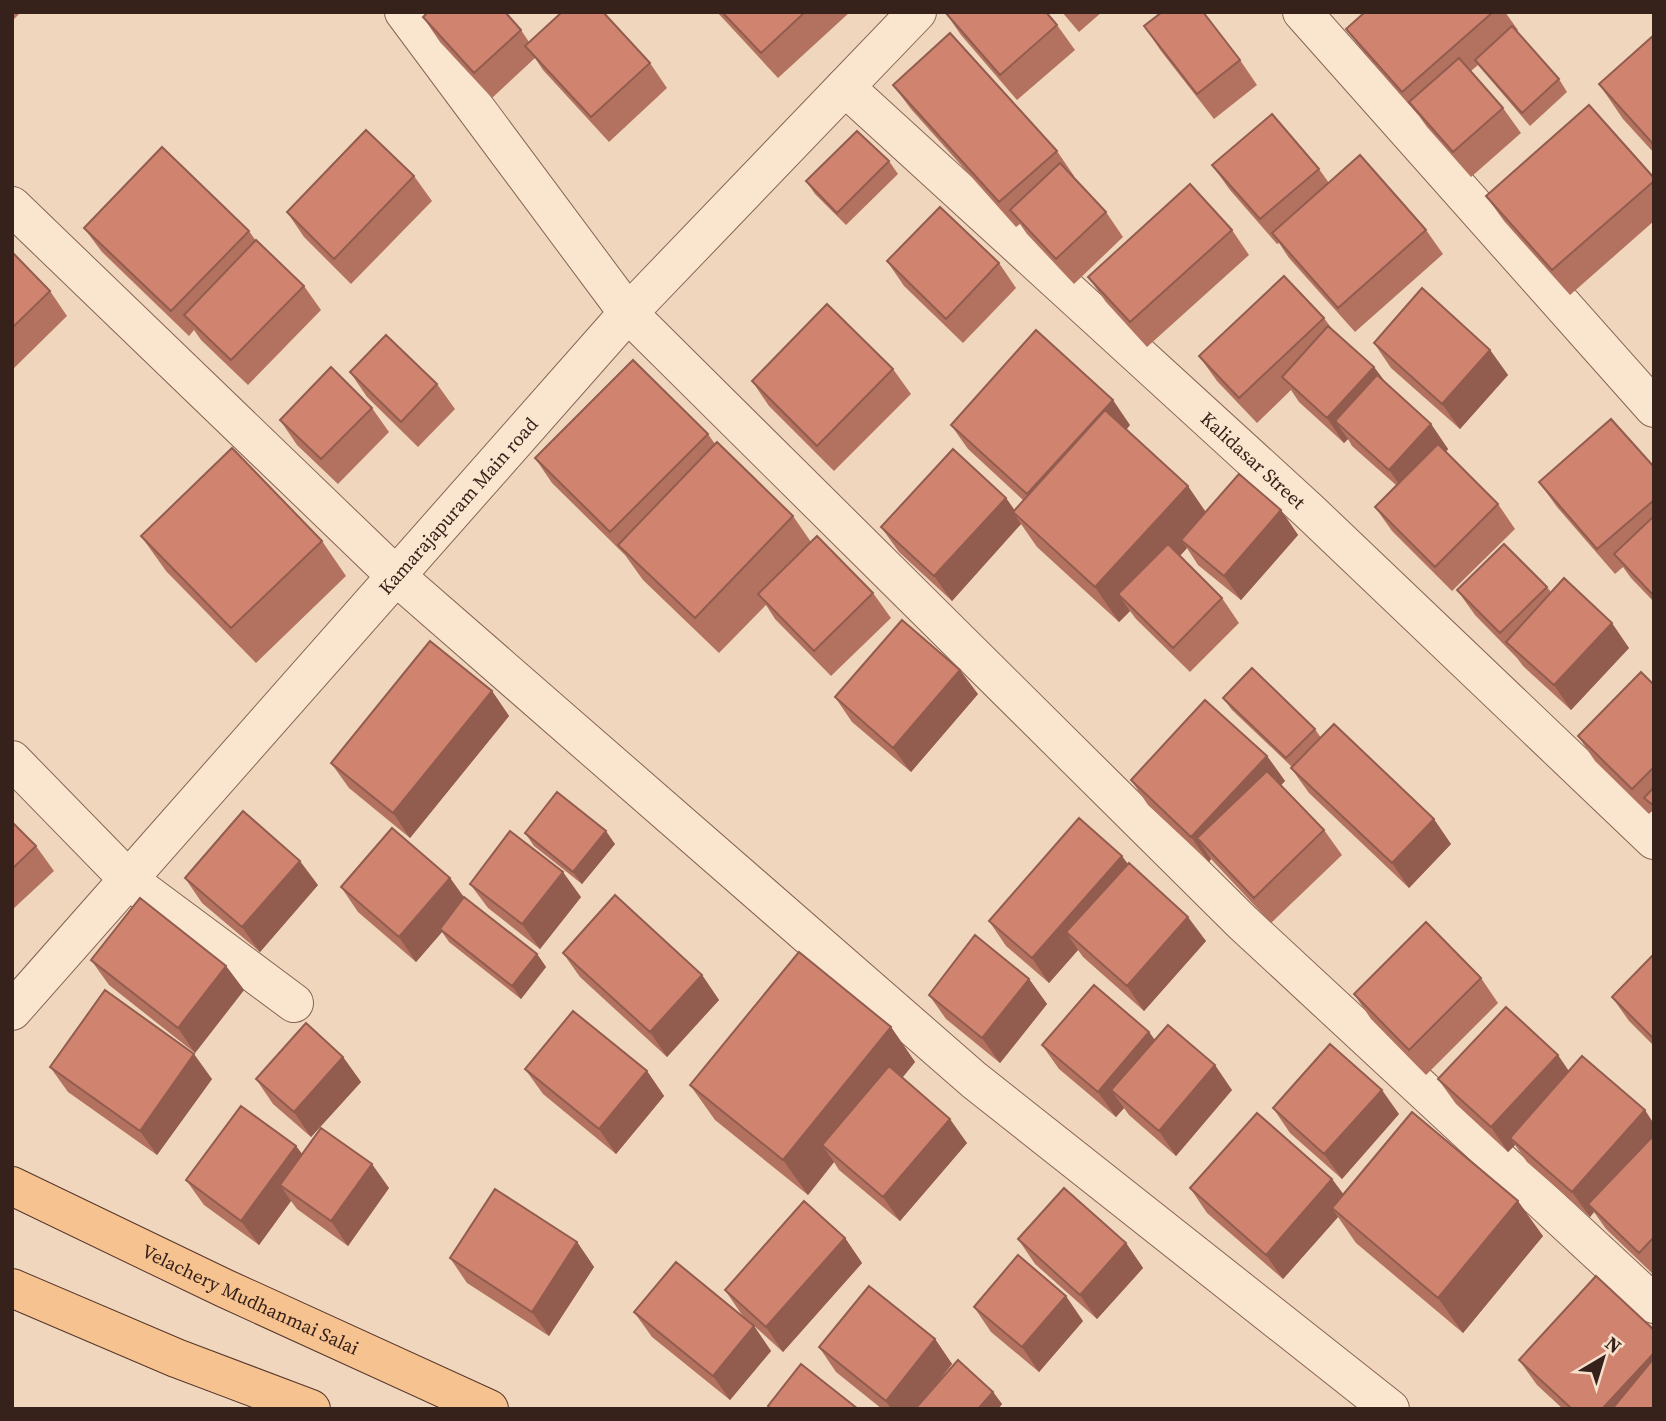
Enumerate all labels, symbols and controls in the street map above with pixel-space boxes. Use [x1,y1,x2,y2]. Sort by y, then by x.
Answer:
street label: Kalidasar Street [1195,405,1312,515]
street label: Kamarajapuram Main road [373,411,543,600]
street label: Velachery Mudhanmai Salai [138,1237,364,1361]
north arrow [1568,1323,1638,1393]
text: N [1600,1330,1627,1359]

